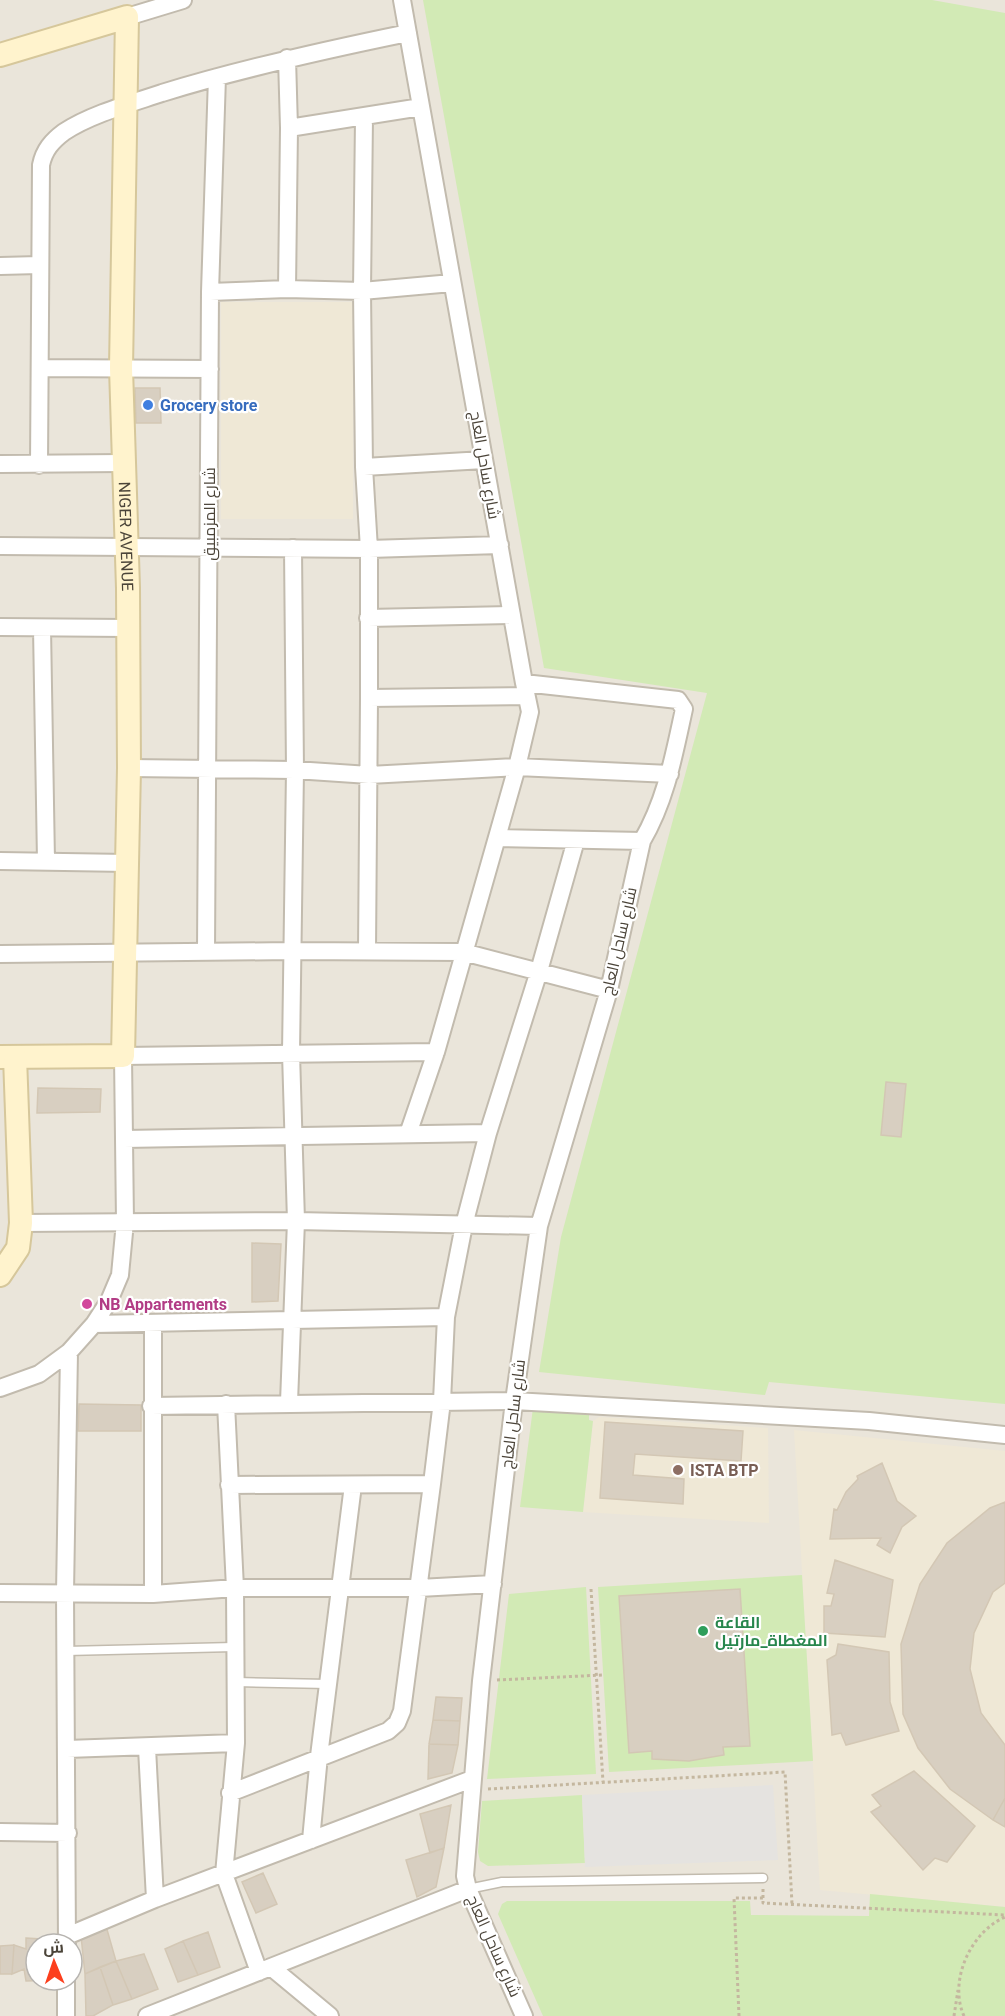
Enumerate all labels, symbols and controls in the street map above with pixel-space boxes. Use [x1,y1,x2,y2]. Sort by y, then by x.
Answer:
place label: Grocery store [160,396,258,415]
marker: Grocery store [141,398,155,412]
street label: شارع ساحل العاج [464,409,504,521]
street label: شارع المزمبيق [200,467,221,561]
street label: NIGER AVENUE [115,481,138,591]
street label: شارع ساحل العاج [597,885,643,997]
place label: NB Appartements [99,1295,227,1314]
marker: NB Appartements [80,1297,94,1311]
street label: شارع ساحل العاج [497,1358,531,1470]
place label: ISTA BTP [690,1461,759,1480]
marker: ISTA BTP [671,1463,685,1477]
place label: القاعة المغطاة_مارتيل [715,1613,828,1650]
marker: القاعة المغطاة_مارتيل [696,1624,710,1638]
street label: شارع ساحل العاج [461,1892,525,2001]
north arrow [24,1932,84,1992]
text: ش [43,1938,64,1957]

